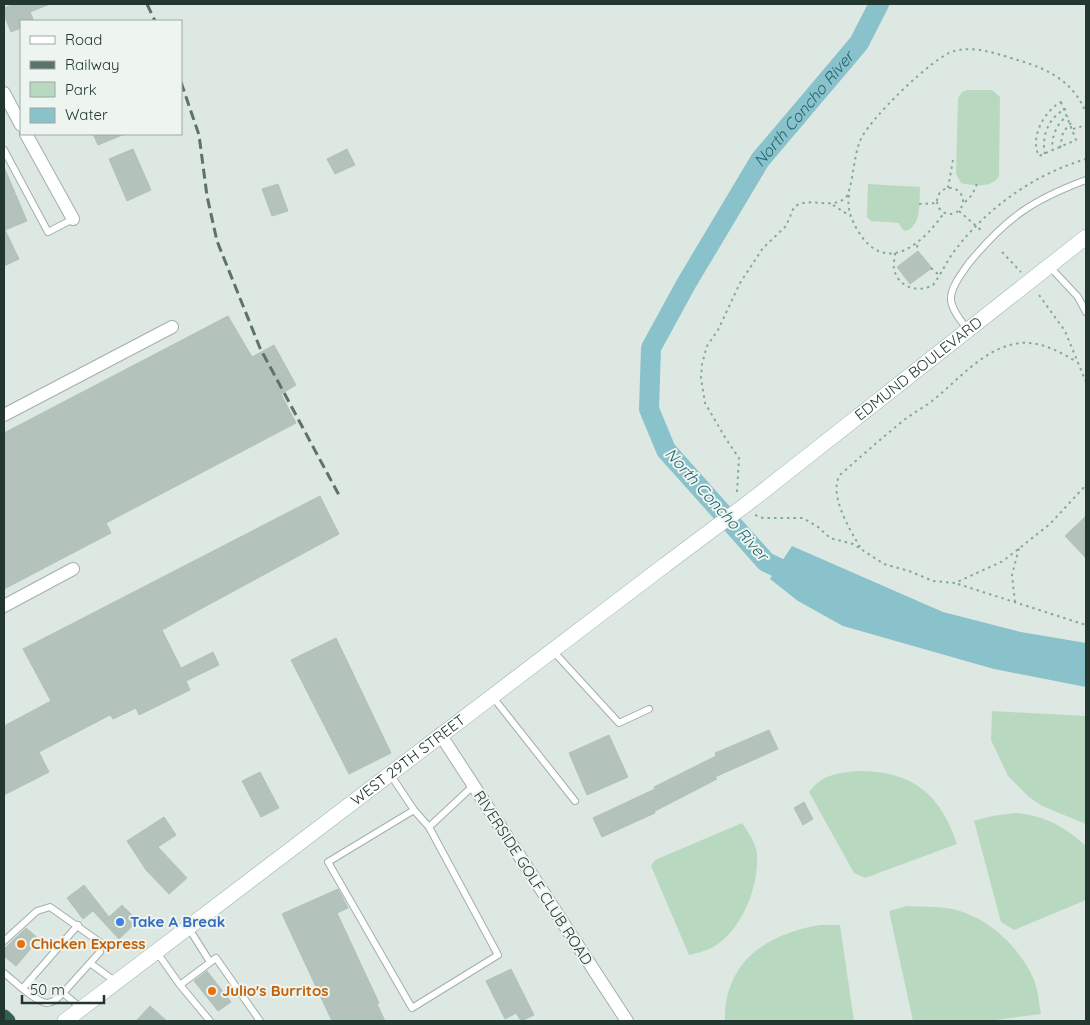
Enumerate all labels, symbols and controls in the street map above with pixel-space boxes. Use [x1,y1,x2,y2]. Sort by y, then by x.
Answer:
legend [20,20,182,135]
text: Road [65,30,102,49]
water label: North Concho River [749,45,859,170]
text: Railway [65,55,120,74]
text: Park [65,80,97,99]
text: Water [65,105,108,124]
street label: EDMUND BOULEVARD [851,312,986,424]
water label: North Concho River [661,443,774,566]
street label: WEST 29TH STREET [347,710,469,809]
street label: RIVERSIDE GOLF CLUB ROAD [470,787,597,969]
place label: Take A Break [130,912,225,931]
marker: Take A Break [114,916,126,928]
place label: Chicken Express [31,934,146,953]
marker: Chicken Express [15,938,27,950]
scale bar [22,972,105,1004]
text: 50 m [30,980,65,999]
place label: Julio's Burritos [222,981,329,1000]
marker: Julio's Burritos [206,985,218,997]

